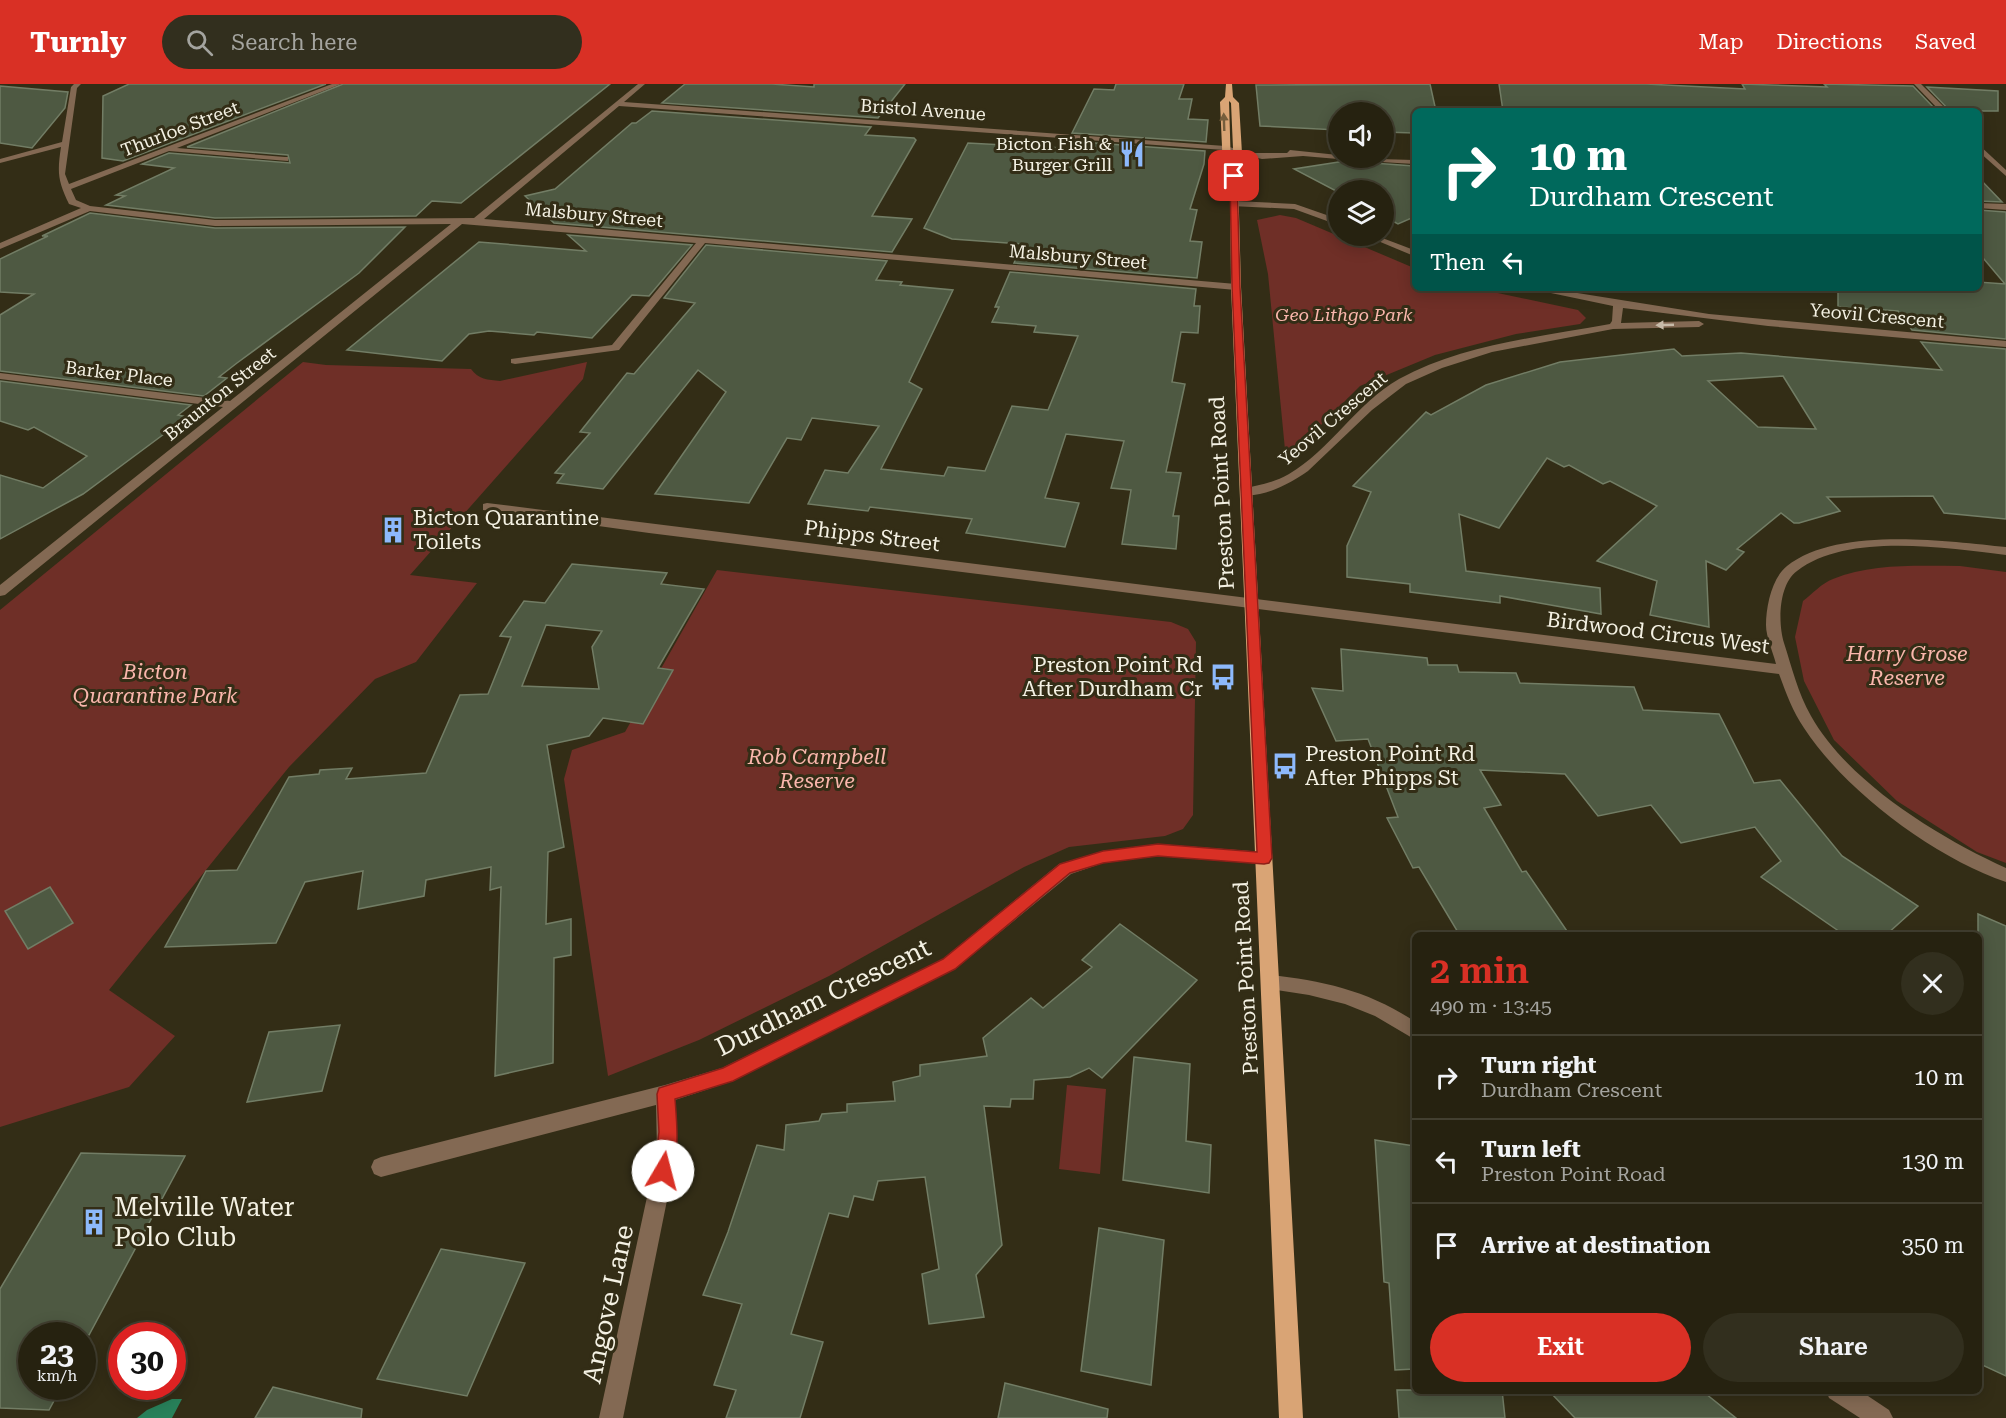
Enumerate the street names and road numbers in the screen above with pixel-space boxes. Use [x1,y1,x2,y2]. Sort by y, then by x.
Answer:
street label: Bristol Avenue [859,95,987,124]
street label: Thurloe Street [118,96,242,161]
street label: Malsbury Street [524,198,664,231]
street label: Malsbury Street [1008,240,1148,273]
street label: Yeovil Crescent [1809,299,1945,332]
street label: Braunton Street [160,342,280,445]
street label: Barker Place [64,356,174,391]
street label: Yeovil Crescent [1274,367,1391,470]
street label: Preston Point Road [1205,395,1239,590]
street label: Phipps Street [803,516,941,556]
street label: Birdwood Circus West [1545,607,1771,659]
street label: Preston Point Road [1229,880,1263,1075]
street label: Durdham Crescent [711,932,936,1062]
street label: Angove Lane [577,1222,639,1386]

